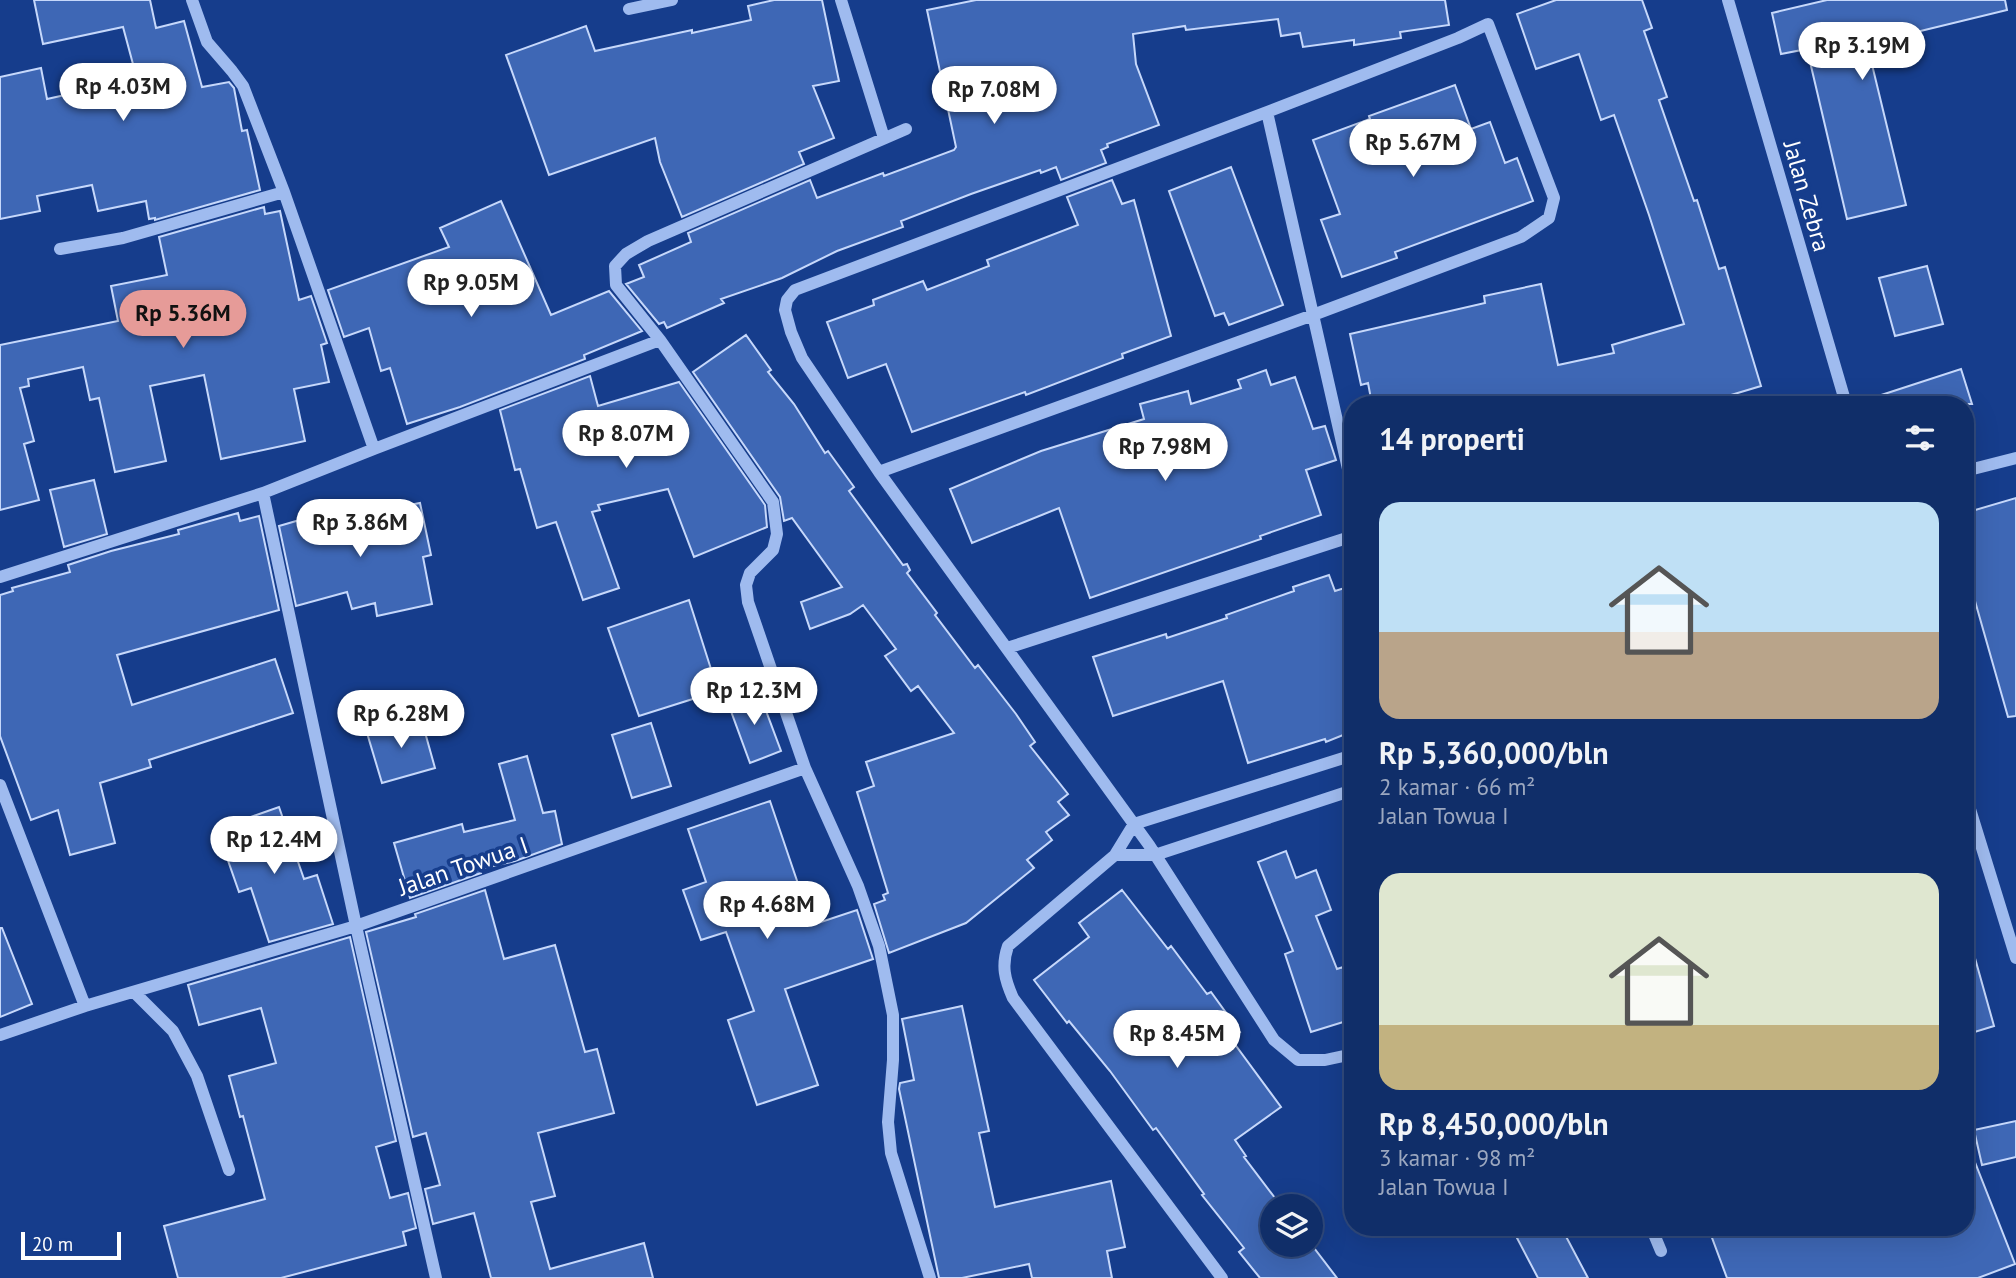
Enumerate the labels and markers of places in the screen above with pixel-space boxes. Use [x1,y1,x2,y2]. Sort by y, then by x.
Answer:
pin: Rp 3.19M [1790,22,1934,82]
pin: Rp 4.03M [51,64,195,123]
pin: Rp 7.08M [922,66,1066,126]
pin: Rp 5.67M [1341,120,1485,179]
pin: Rp 9.05M [399,260,543,319]
pin: Rp 5.36M [111,290,255,350]
pin: Rp 8.07M [554,410,698,470]
pin: Rp 7.98M [1093,424,1237,483]
pin: Rp 3.86M [288,500,432,559]
pin: Rp 12.3M [682,668,826,727]
pin: Rp 6.28M [329,690,473,750]
pin: Rp 12.4M [202,816,346,876]
pin: Rp 4.68M [695,881,839,941]
pin: Rp 8.45M [1105,1010,1249,1070]

